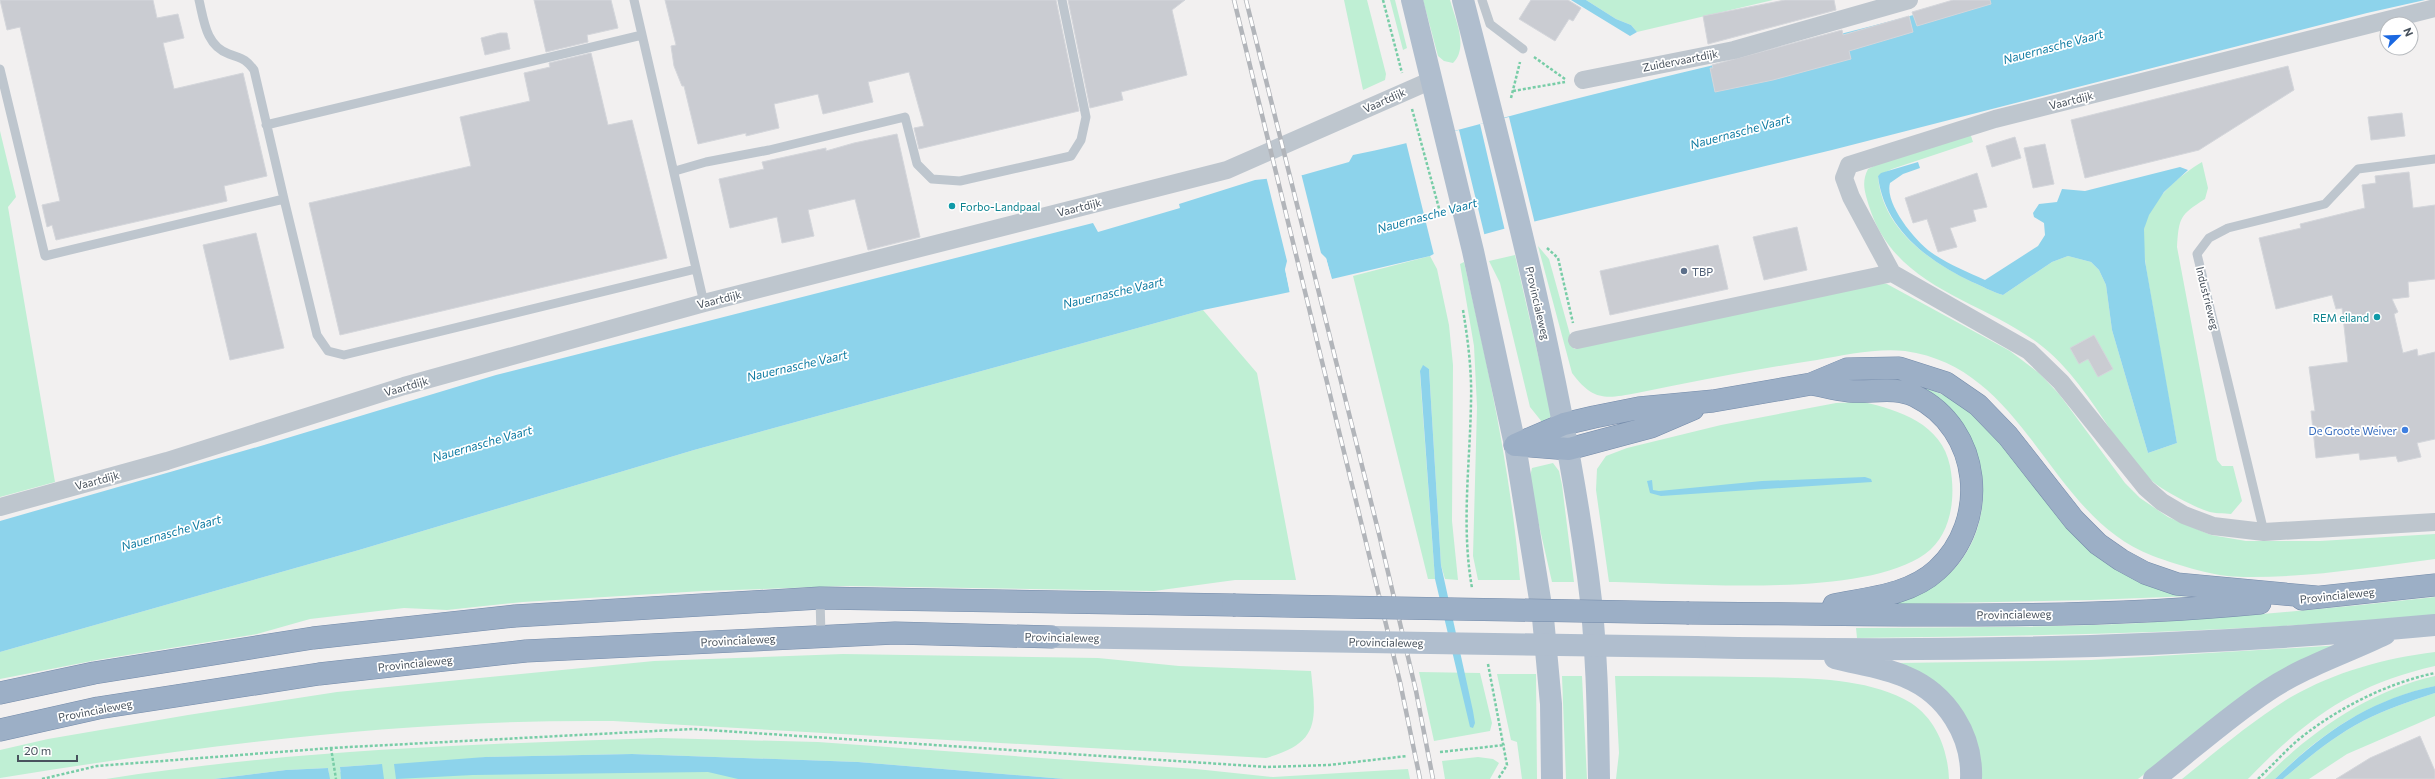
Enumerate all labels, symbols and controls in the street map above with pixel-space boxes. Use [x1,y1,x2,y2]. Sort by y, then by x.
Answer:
north arrow [2379,16,2419,56]
water label: Nauernasche Vaart [2001,26,2106,66]
text: N [2401,26,2416,38]
street label: Zuidervaartdijk [1641,46,1719,74]
street label: Vaartdijk [1361,85,1407,115]
street label: Vaartdijk [2047,88,2095,112]
water label: Nauernasche Vaart [1688,111,1793,151]
street label: Vaartdijk [1055,195,1103,219]
water label: Nauernasche Vaart [1375,195,1480,235]
place label: Forbo-Landpaal [960,200,1040,213]
marker: Forbo-Landpaal [947,201,957,211]
street label: Provincialeweg [1523,265,1553,341]
place label: TBP [1692,265,1713,278]
street label: Industrieweg [2194,265,2222,331]
marker: TBP [1679,266,1689,276]
water label: Nauernasche Vaart [1061,273,1166,310]
street label: Vaartdijk [695,287,743,311]
place label: REM eiland [2313,311,2369,324]
marker: REM eiland [2372,312,2382,322]
water label: Nauernasche Vaart [745,346,850,383]
street label: Vaartdijk [382,374,430,398]
water label: Nauernasche Vaart [431,422,535,464]
place label: De Groote Weiver [2309,424,2398,437]
marker: De Groote Weiver [2400,425,2410,435]
street label: Vaartdijk [73,468,121,492]
water label: Nauernasche Vaart [120,511,224,553]
street label: Provincialeweg [2299,585,2375,605]
street label: Provincialeweg [1976,607,2052,621]
street label: Provincialeweg [1024,630,1100,644]
street label: Provincialeweg [700,632,776,648]
street label: Provincialeweg [1348,635,1424,649]
street label: Provincialeweg [377,653,453,673]
street label: Provincialeweg [57,696,133,724]
scale bar [18,737,77,763]
text: 20 m [24,743,51,757]

